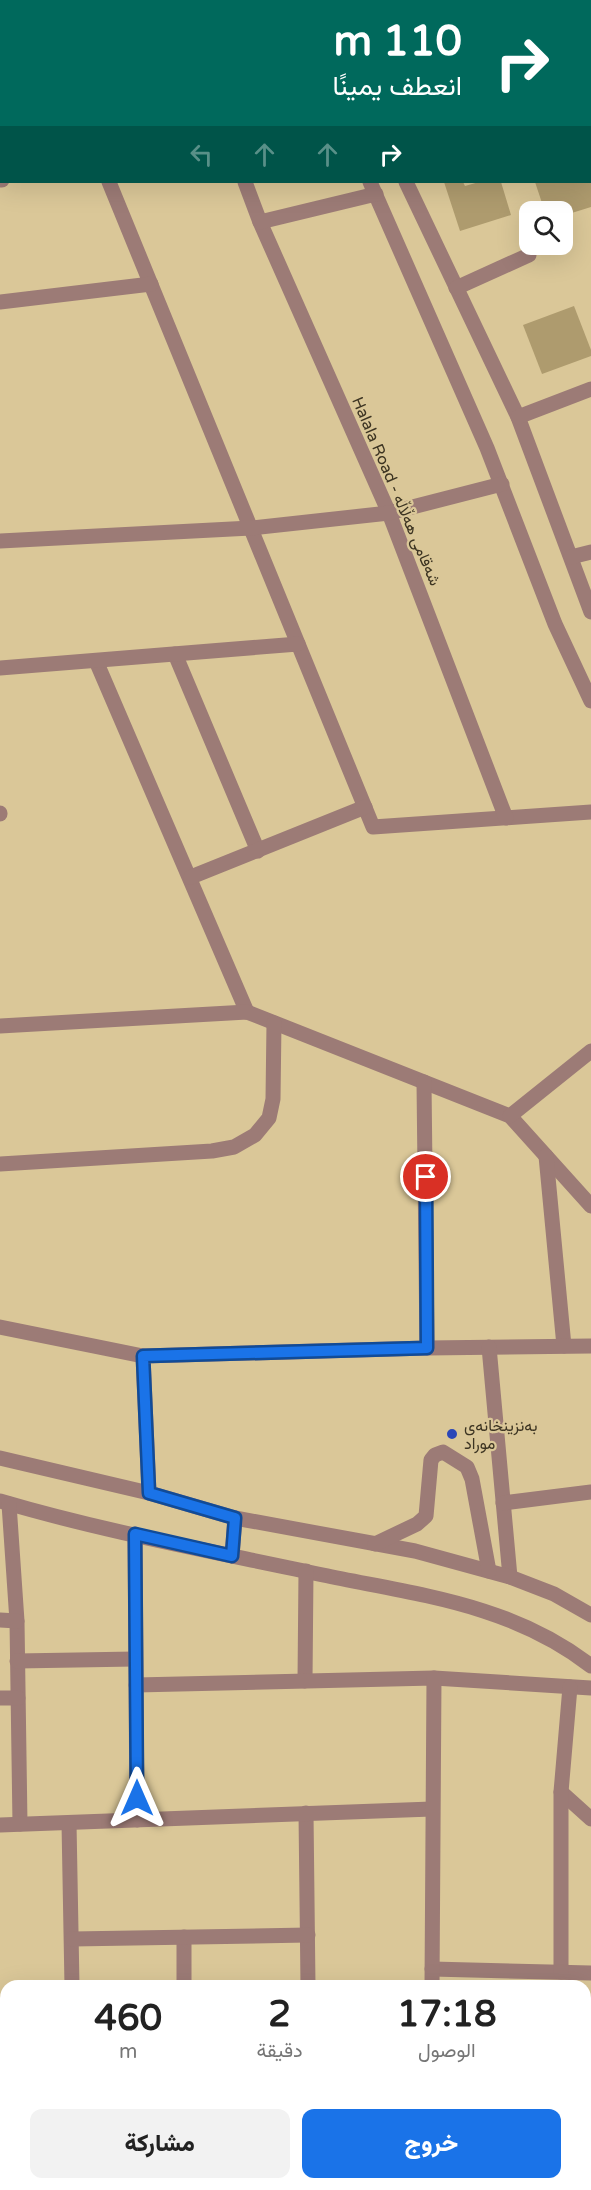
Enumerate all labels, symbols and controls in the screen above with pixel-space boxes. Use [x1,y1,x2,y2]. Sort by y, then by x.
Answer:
text: 110 m [333,16,462,67]
icon: right [483,24,561,102]
text: انعطف يمينًا [332,70,462,103]
icon: left [185,138,218,171]
icon: ahead [248,138,281,171]
icon: ahead [311,138,344,171]
icon: right [374,138,407,171]
map controls [519,201,573,255]
button: search [519,201,573,255]
street label: Halala Road - شەقامی هەڵاڵە [347,394,445,589]
pin [400,1151,451,1202]
icon: arrive [409,1160,442,1193]
place label: بەنزینخانەی موراد [464,1416,537,1454]
marker: بەنزینخانەی موراد [445,1427,459,1441]
position arrow [105,1766,169,1830]
text: 2 [268,1993,291,2036]
text: 17:18 [397,1993,497,2036]
text: 460 [94,1997,162,2040]
text: دقيقة [256,2039,303,2063]
text: الوصول [418,2039,476,2063]
text: m [119,2040,137,2064]
button: مشاركة [30,2109,290,2178]
button: خروج [302,2109,561,2178]

